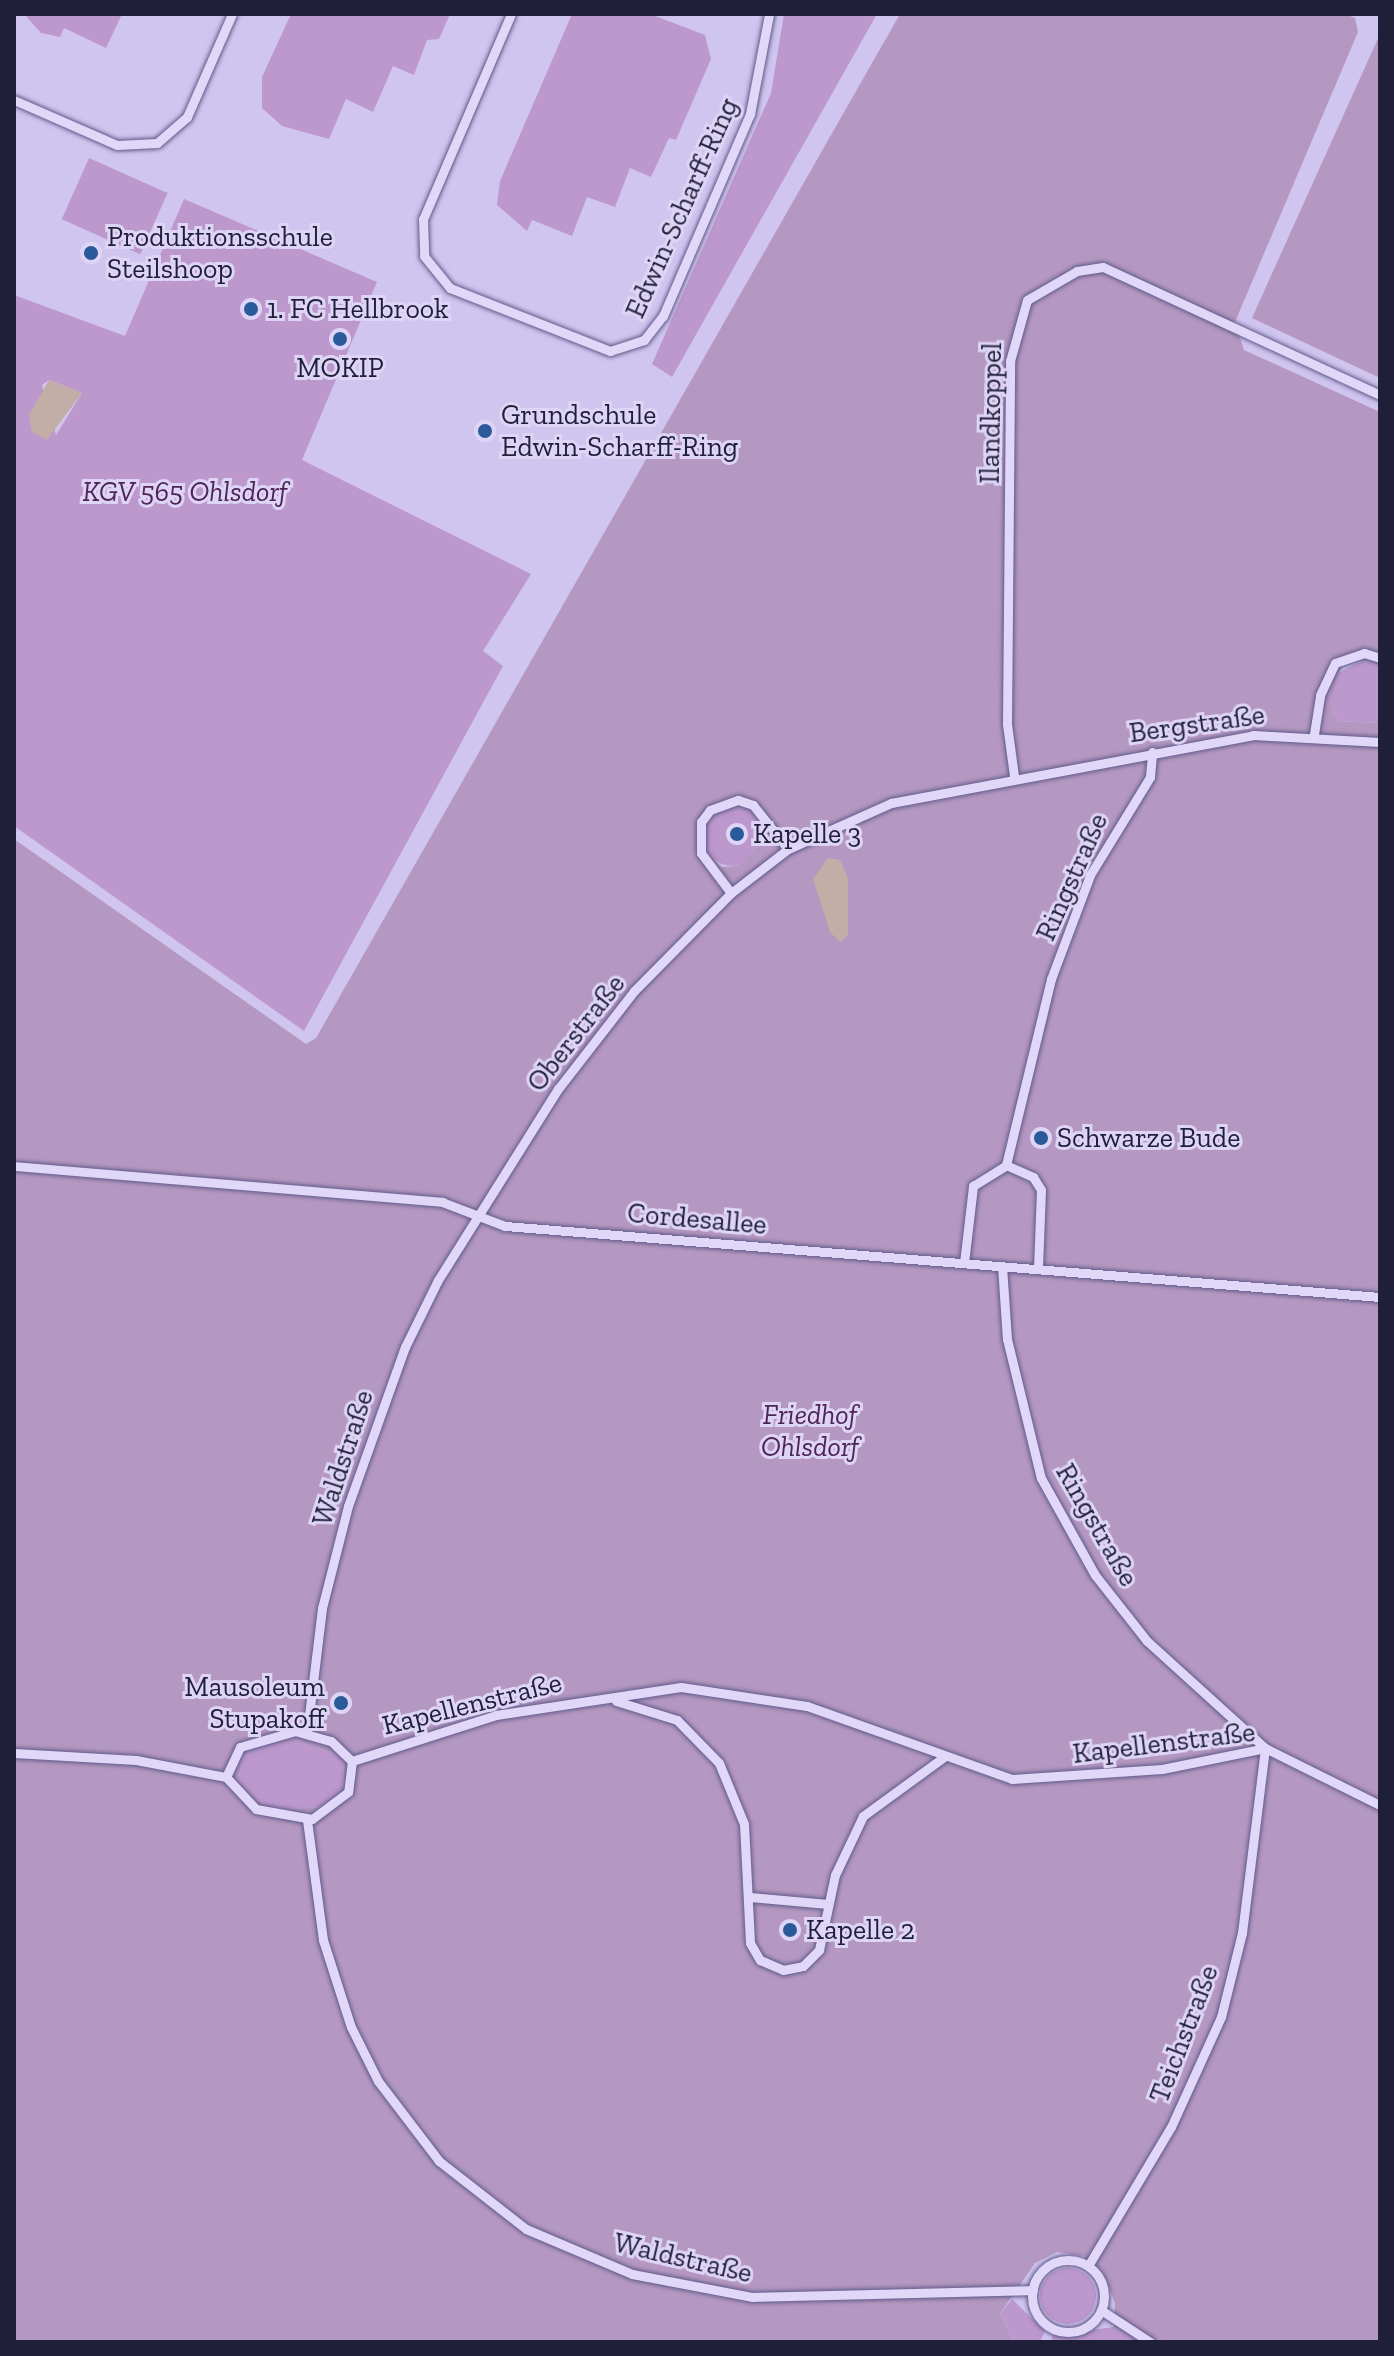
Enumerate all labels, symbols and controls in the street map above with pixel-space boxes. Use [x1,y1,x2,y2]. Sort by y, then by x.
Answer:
street label: Edwin-Scharff-Ring [618,93,746,323]
place label: Produktionsschule Steilshoop [107,220,333,286]
marker: Produktionsschule Steilshoop [82,244,100,262]
place label: 1. FC Hellbrook [267,292,449,326]
marker: 1. FC Hellbrook [242,300,260,318]
marker: MOKIP [331,330,349,348]
street label: Ilandkoppel [973,342,1009,484]
place label: MOKIP [296,351,384,385]
place label: Grundschule Edwin-Scharff-Ring [501,398,738,464]
marker: Grundschule Edwin-Scharff-Ring [476,422,494,440]
park label: KGV 565 Ohlsdorf [82,475,288,509]
street label: Bergstraße [1127,698,1267,750]
street label: Ringstraße [1029,808,1115,946]
place label: Kapelle 3 [753,817,861,851]
marker: Kapelle 3 [728,825,746,843]
street label: Oberstraße [520,968,632,1098]
place label: Schwarze Bude [1057,1121,1240,1155]
marker: Schwarze Bude [1032,1129,1050,1147]
street label: Cordesallee [626,1196,768,1242]
street label: Waldstraße [305,1386,381,1530]
park label: Friedhof Ohlsdorf [761,1398,859,1464]
street label: Ringstraße [1048,1458,1146,1592]
street label: Kapellenstraße [379,1666,565,1742]
place label: Mausoleum Stupakoff [184,1670,325,1736]
marker: Mausoleum Stupakoff [332,1694,350,1712]
street label: Kapellenstraße [1071,1715,1257,1771]
place label: Kapelle 2 [806,1913,915,1947]
marker: Kapelle 2 [781,1921,799,1939]
street label: Teichstraße [1142,1961,1226,2107]
street label: Waldstraße [611,2226,755,2290]

